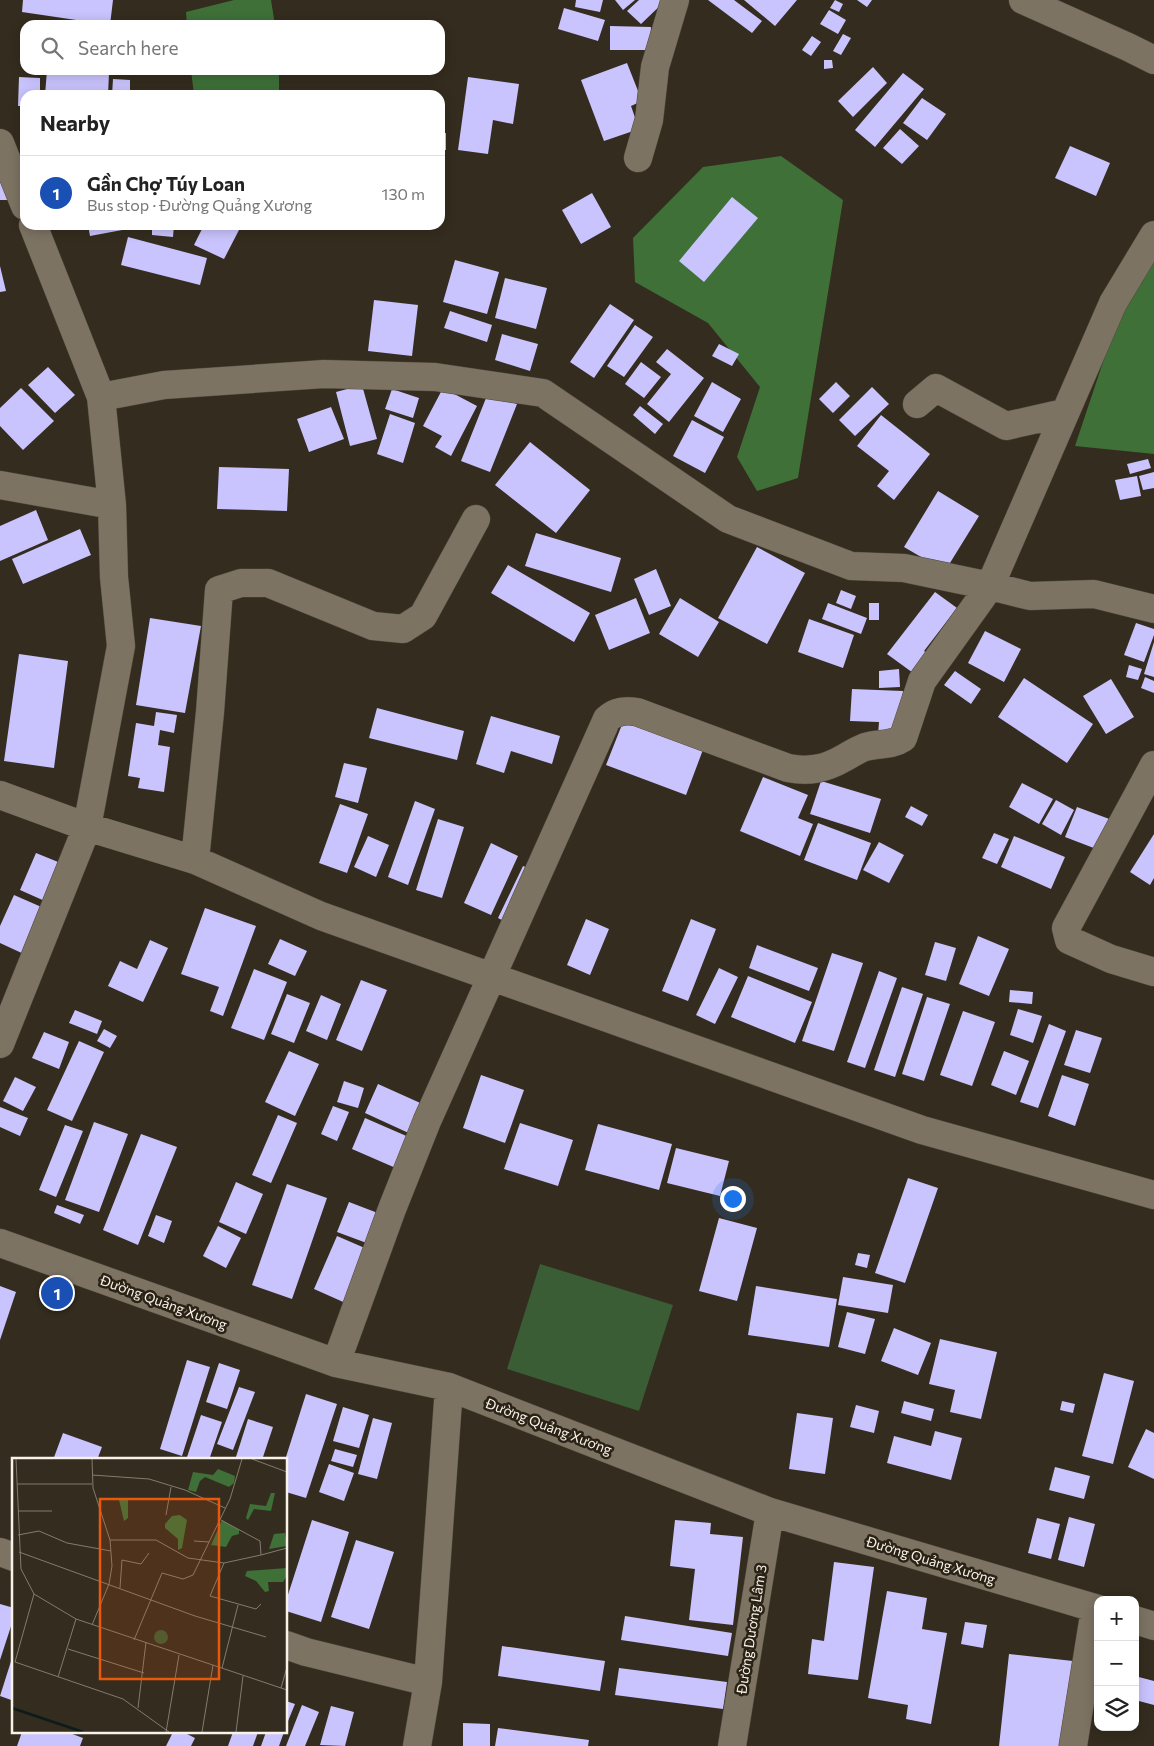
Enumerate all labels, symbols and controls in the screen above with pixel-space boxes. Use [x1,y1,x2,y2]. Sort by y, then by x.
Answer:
search box [20,20,445,75]
icon: search [38,34,66,62]
text: Search here [78,36,178,59]
text: Nearby [40,110,110,135]
text: Gần Chợ Túy Loan [87,172,245,195]
text: 1 [52,184,60,203]
text: 130 m [382,184,425,203]
text: Bus stop · Đường Quảng Xương [87,195,312,214]
your location [720,1186,746,1212]
street label: Đường Quảng Xương [97,1271,230,1333]
pin: 1 [41,1274,73,1312]
street label: Đường Quảng Xương [483,1394,615,1458]
inset map [12,1458,288,1734]
street label: Đường Quảng Xương [864,1532,998,1588]
street label: Đường Dương Lâm 3 [732,1563,770,1696]
map controls [1094,1596,1139,1731]
button: + [1094,1596,1139,1641]
button: − [1094,1641,1139,1686]
button: layers [1094,1686,1139,1731]

